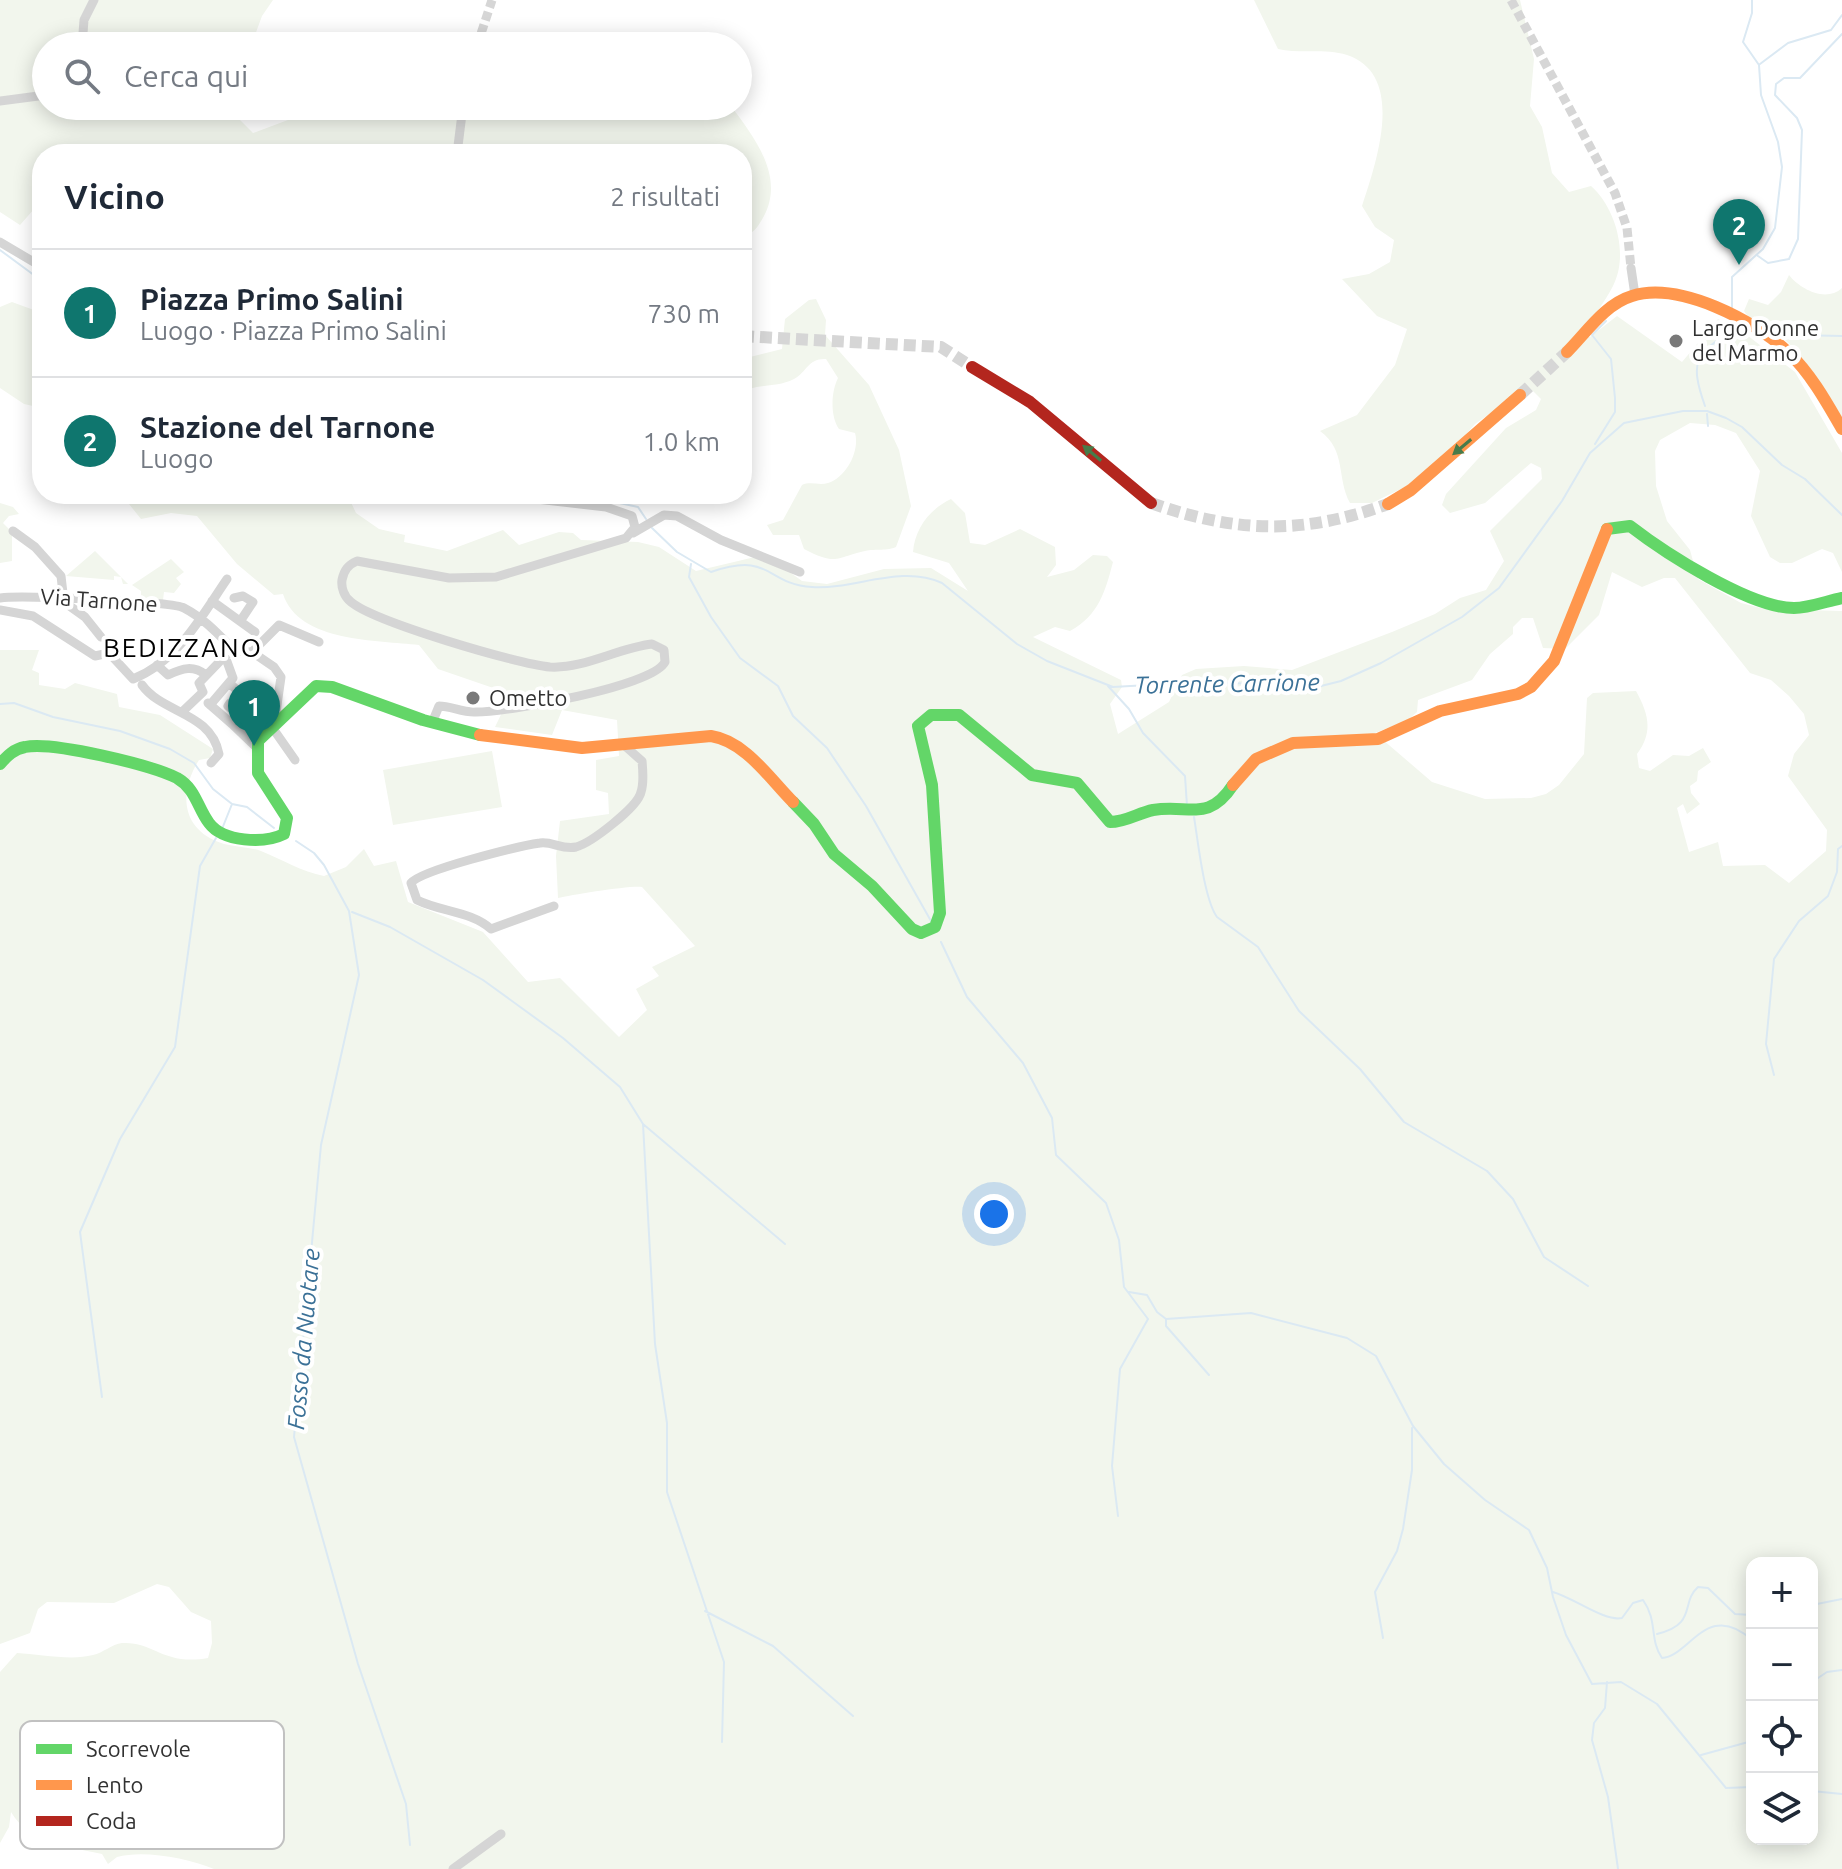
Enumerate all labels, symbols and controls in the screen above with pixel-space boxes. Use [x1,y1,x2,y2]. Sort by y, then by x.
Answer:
search box [32,32,752,120]
icon: search [60,54,104,98]
text: Cerca qui [124,59,248,93]
text: Vicino [64,177,165,215]
text: 2 risultati [610,182,720,211]
pin: 2 [1713,199,1765,265]
text: Piazza Primo Salini [140,282,404,316]
text: 1 [83,299,97,328]
text: 730 m [648,299,720,328]
place label: Largo Donne del Marmo [1692,315,1819,365]
text: Luogo · Piazza Primo Salini [140,316,447,345]
marker: Largo Donne del Marmo [1667,332,1685,350]
text: Stazione del Tarnone [140,410,435,444]
text: 2 [83,427,97,456]
text: 1.0 km [643,427,720,456]
one-way arrow [1452,438,1472,455]
text: Luogo [140,444,213,473]
one-way arrow [1082,445,1102,462]
street label: Via Tarnone [40,583,159,616]
district label: BEDIZZANO [103,633,263,662]
water label: Torrente Carrione [1134,668,1320,699]
pin: 1 [228,680,280,746]
place label: Ometto [489,685,567,710]
marker: Ometto [464,689,482,707]
your location [974,1194,1014,1234]
water label: Fosso da Nuotare [282,1247,325,1431]
map controls [1746,1557,1818,1845]
button: + [1746,1557,1818,1629]
button: − [1746,1629,1818,1701]
button: locate [1746,1701,1818,1773]
legend [20,1721,284,1849]
text: Scorrevole [86,1736,191,1761]
text: Lento [86,1772,143,1797]
button: layers [1746,1773,1818,1845]
text: Coda [86,1808,137,1833]

